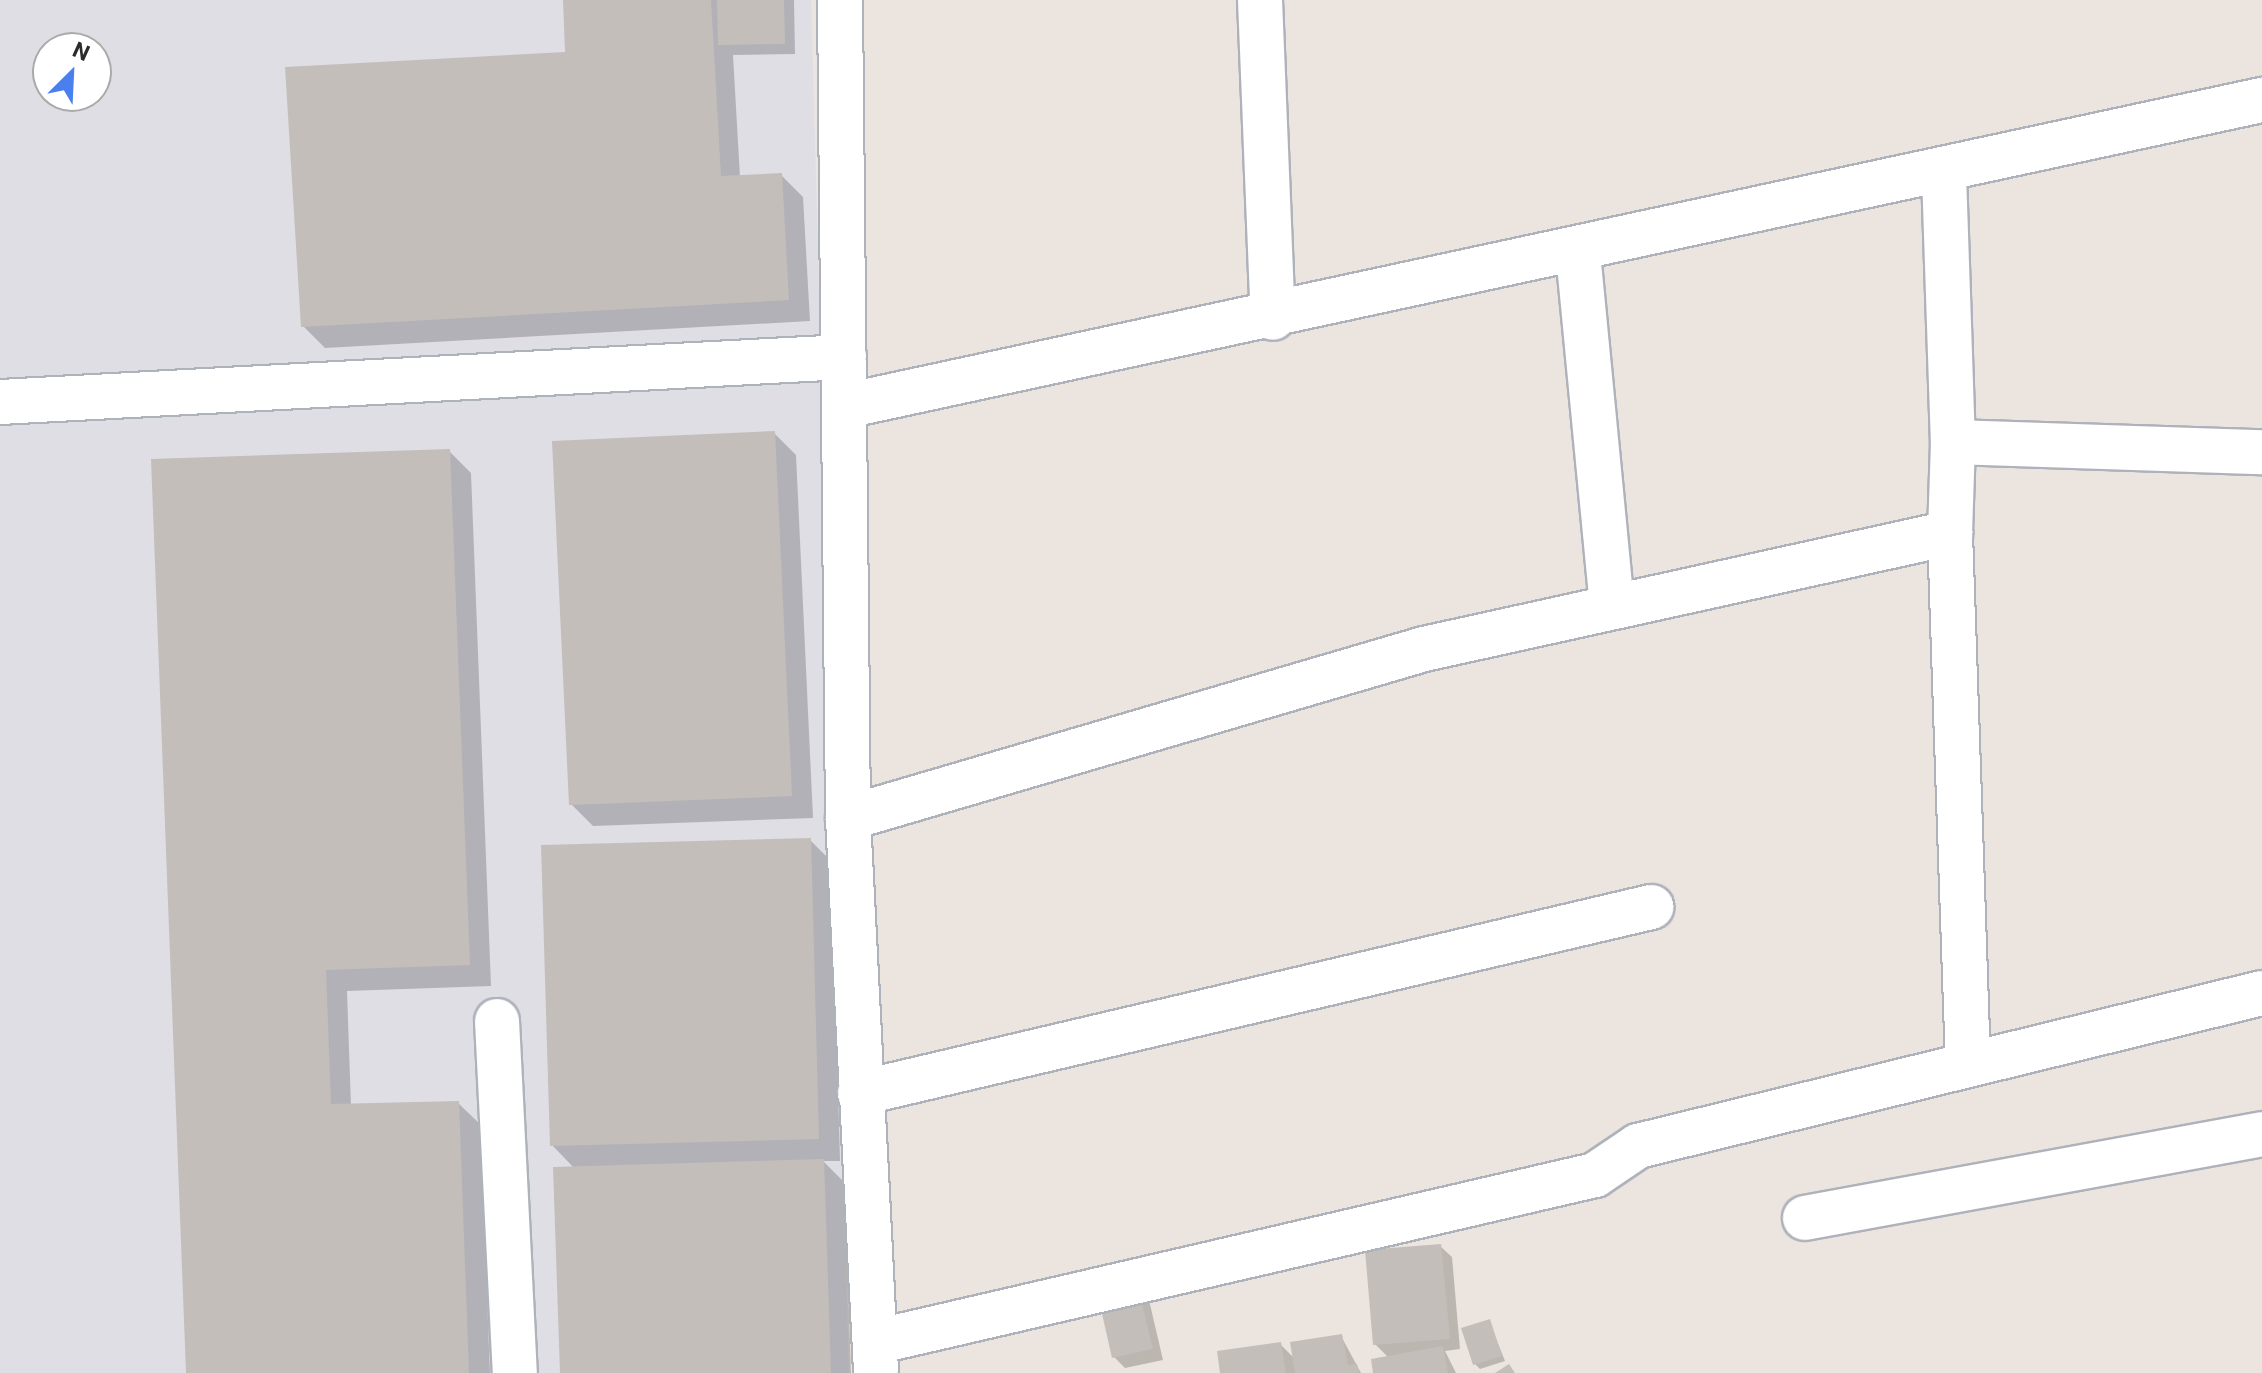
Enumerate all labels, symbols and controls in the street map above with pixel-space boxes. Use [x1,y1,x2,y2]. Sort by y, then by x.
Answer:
north arrow [32,32,112,112]
text: N [69,37,93,66]

